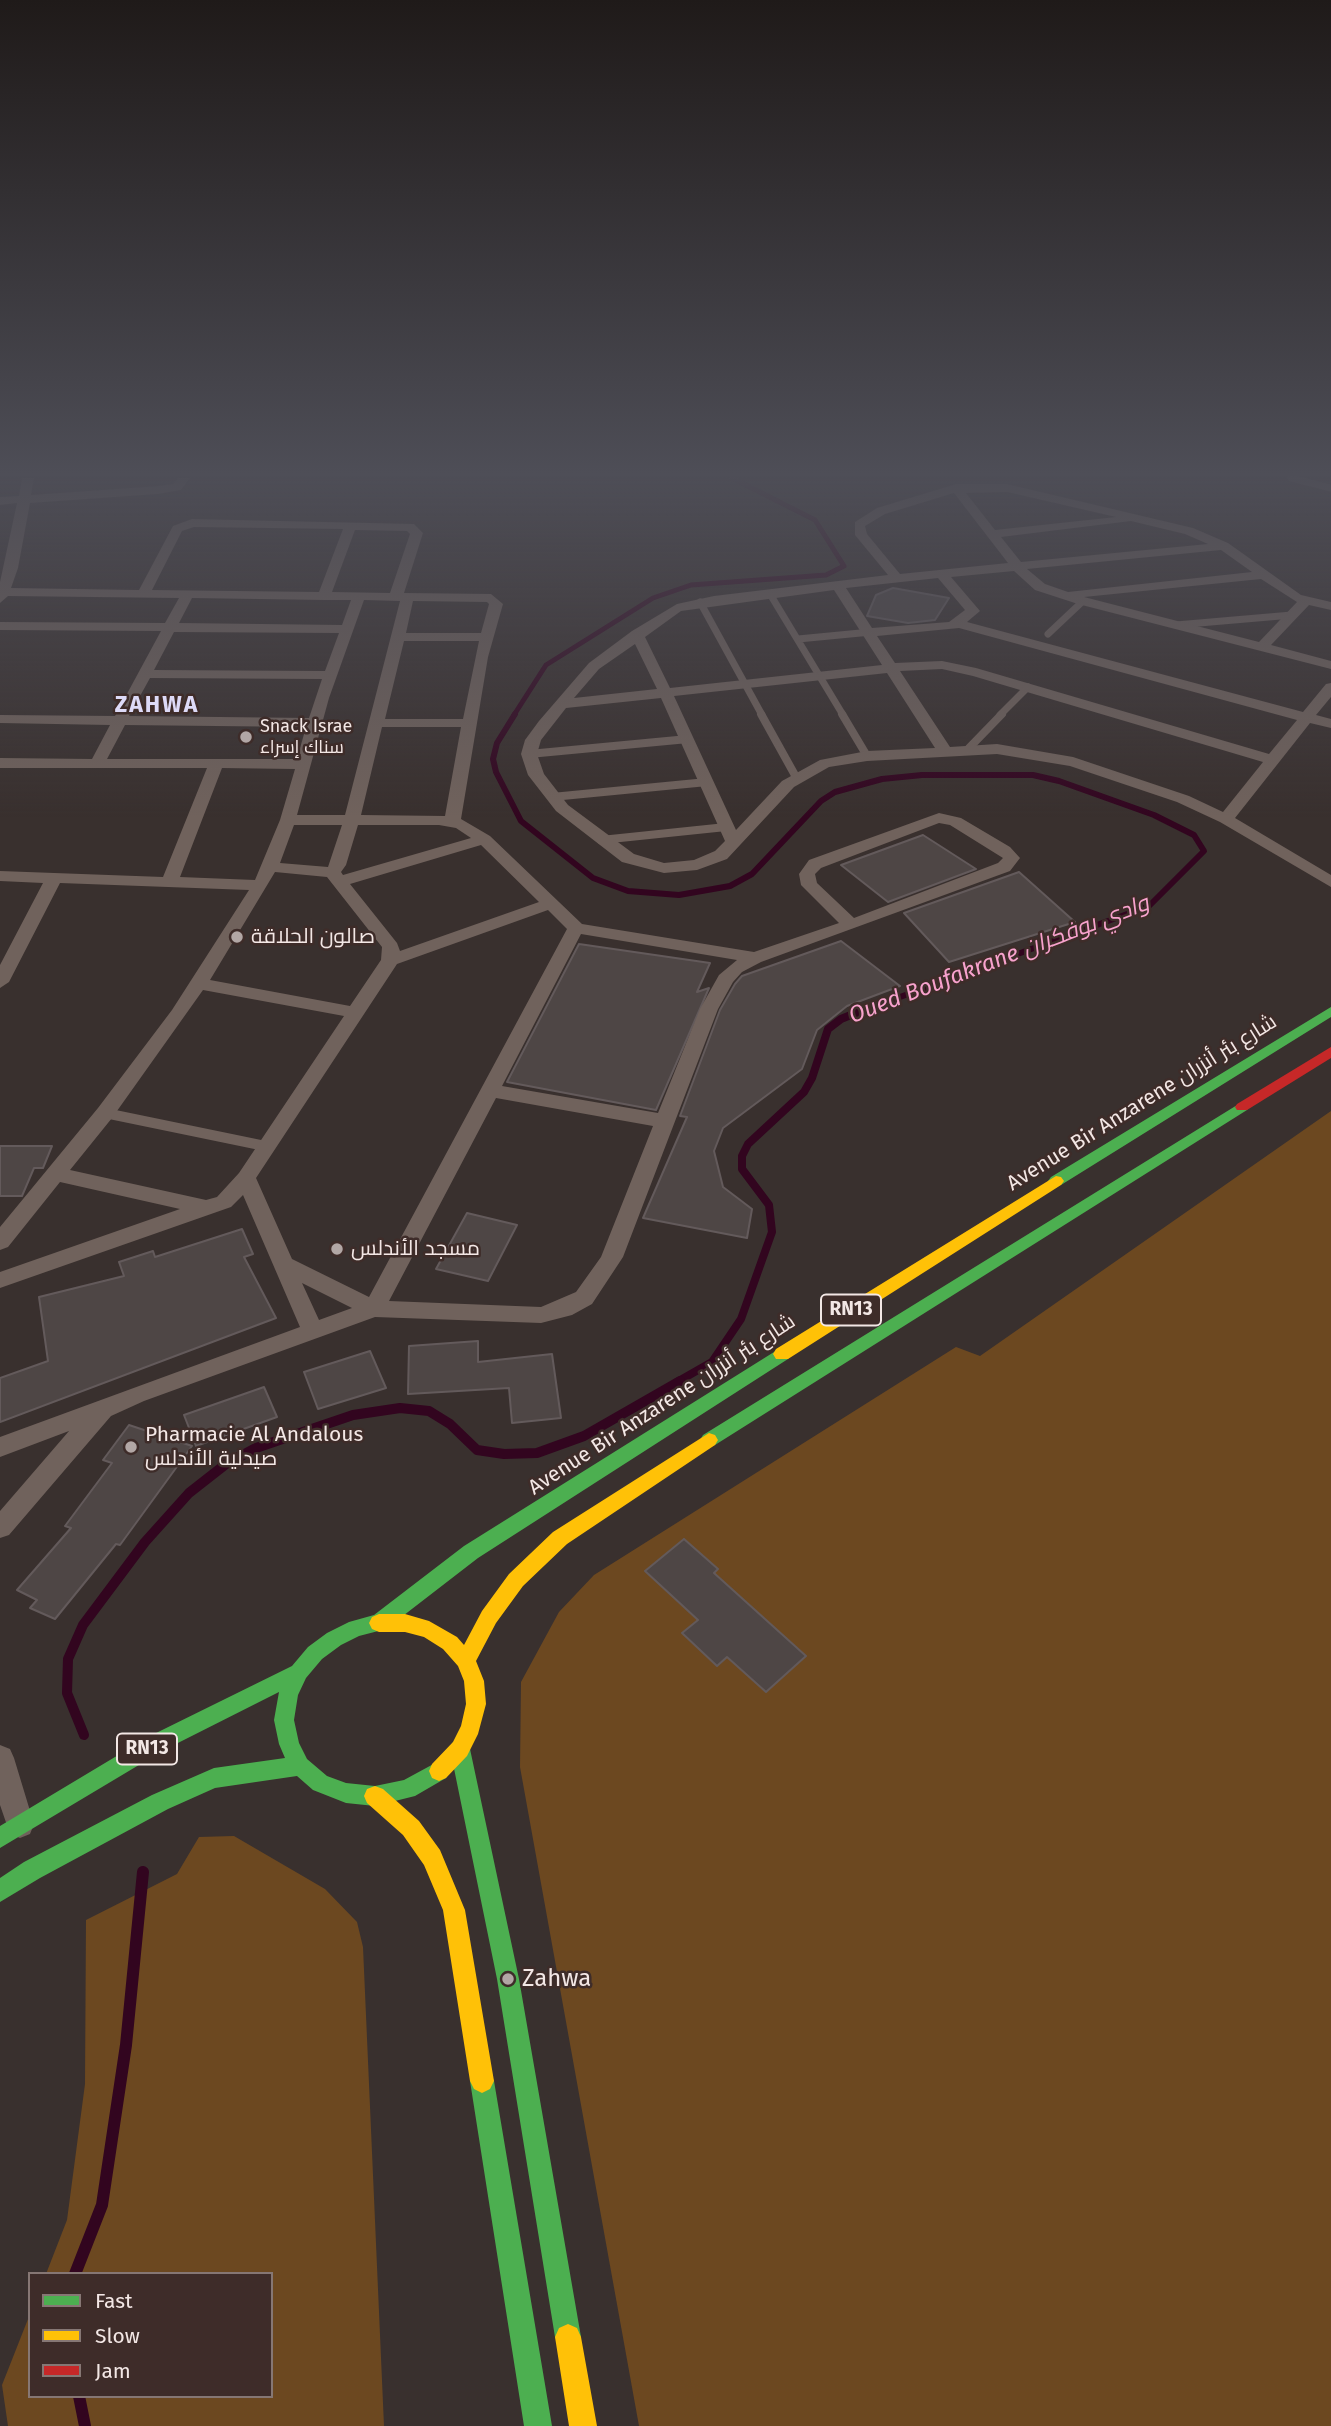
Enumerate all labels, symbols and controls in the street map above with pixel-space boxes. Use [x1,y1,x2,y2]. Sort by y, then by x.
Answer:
district label: ZAHWA [115,692,199,720]
place label: Snack Israe سناك إسراء [260,716,352,758]
marker: Snack Israe سناك إسراء [238,729,254,745]
water label: Oued Boufakrane وادي بوفكران [845,890,1153,1030]
place label: صالون الحلاقة [251,924,375,950]
marker: صالون الحلاقة [229,929,245,945]
street label: Avenue Bir Anzarene شارع بئر أنزران [1003,1009,1281,1197]
place label: مسجد الأندلس [351,1236,480,1262]
marker: مسجد الأندلس [329,1241,345,1257]
road number: RN13 [821,1294,881,1326]
street label: Avenue Bir Anzarene شارع بئر أنزران [524,1309,800,1501]
place label: Pharmacie Al Andalous صيدلية الأندلس [145,1422,363,1472]
marker: Pharmacie Al Andalous صيدلية الأندلس [123,1439,139,1455]
road number: RN13 [117,1734,177,1764]
place label: Zahwa [522,1965,591,1993]
marker: Zahwa [500,1971,516,1987]
legend [28,2272,273,2398]
text: Fast [95,2288,133,2314]
text: Slow [95,2323,140,2349]
text: Jam [95,2358,131,2384]

